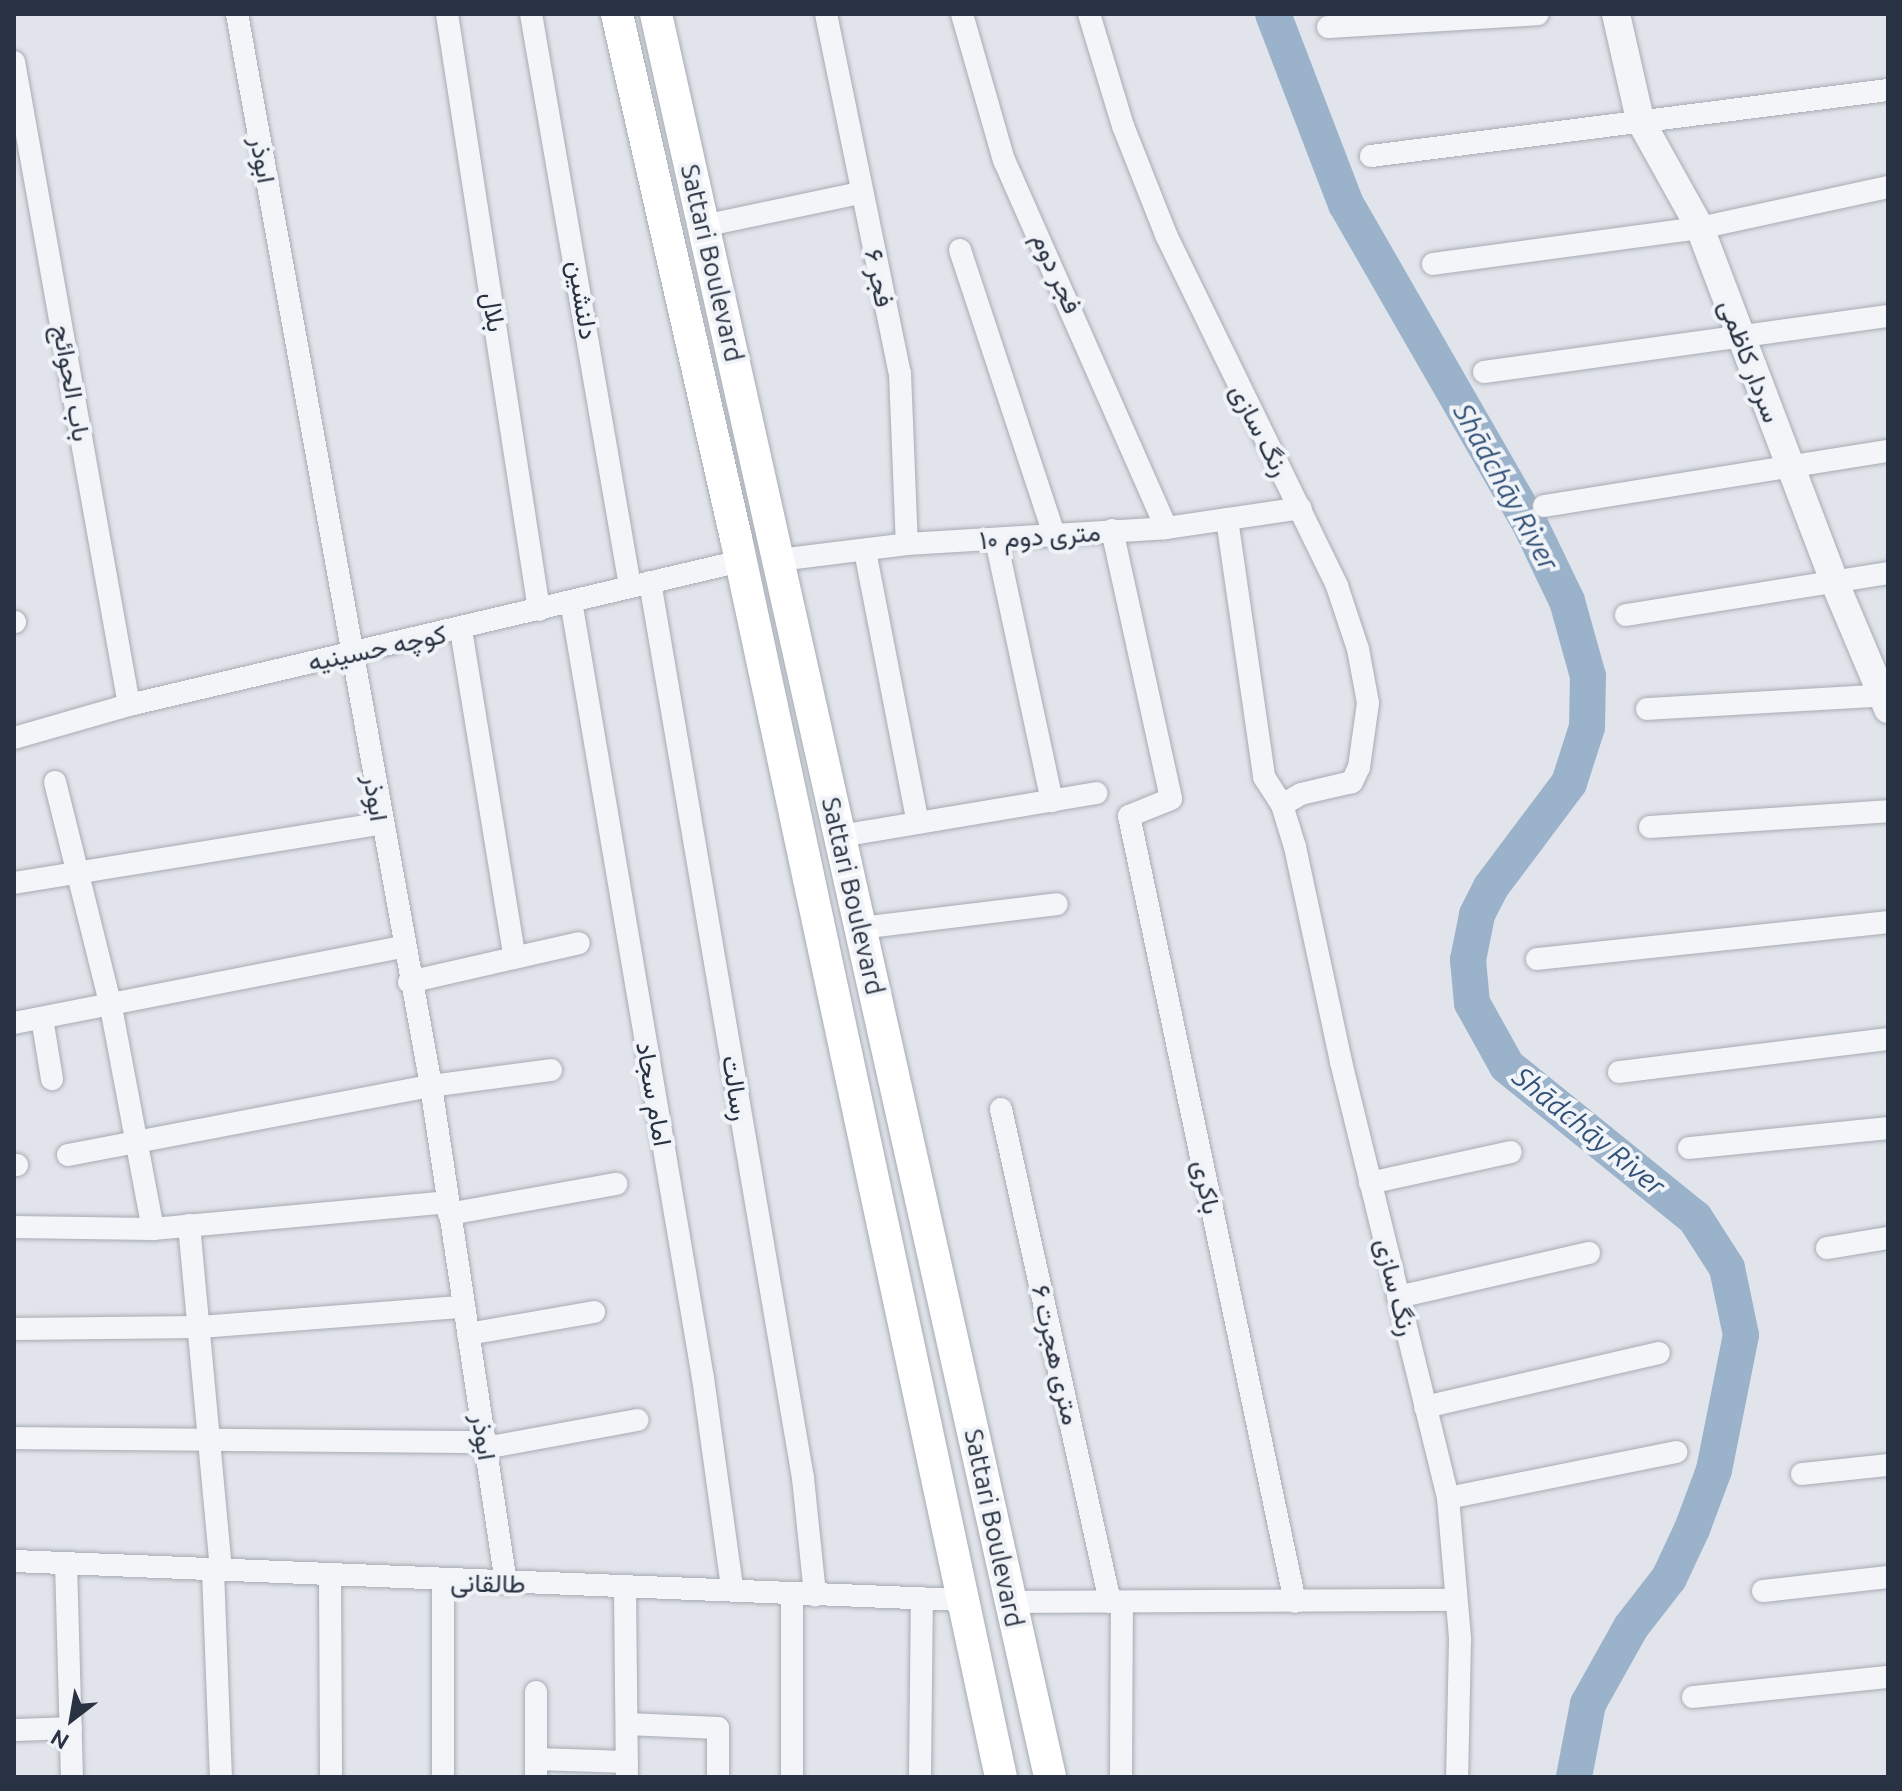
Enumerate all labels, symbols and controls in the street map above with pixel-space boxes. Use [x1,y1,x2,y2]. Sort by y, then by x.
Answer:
street label: ابوذر [244,134,282,186]
street label: Sattari Boulevard [674,161,750,365]
street label: فجر دوم [1025,228,1089,318]
street label: فجر ۶ [858,246,900,310]
street label: دلنشین [561,258,605,342]
street label: بلال [475,290,513,334]
street label: سردار کاظمی [1712,295,1788,427]
street label: باب الحوائج [46,322,98,444]
street label: رنگ سازی [1224,379,1296,481]
water label: Shādchāy River [1446,398,1566,576]
street label: ۱۰ متری دوم [978,516,1102,556]
street label: کوچه حسینیه [305,618,449,678]
street label: ابوذر [357,773,395,823]
street label: Sattari Boulevard [815,794,891,998]
street label: امام سجاد [629,1039,679,1149]
street label: رسالت [715,1053,757,1123]
water label: Shādchāy River [1506,1059,1672,1203]
street label: باکری [1186,1157,1228,1217]
street label: رنگ سازی [1369,1235,1423,1339]
street label: ۶ متری هجرت [1025,1282,1087,1428]
street label: ابوذر [465,1412,503,1462]
street label: Sattari Boulevard [958,1426,1030,1630]
street label: طالقانی [450,1567,526,1599]
north arrow [32,1679,112,1759]
text: N [46,1725,73,1755]

